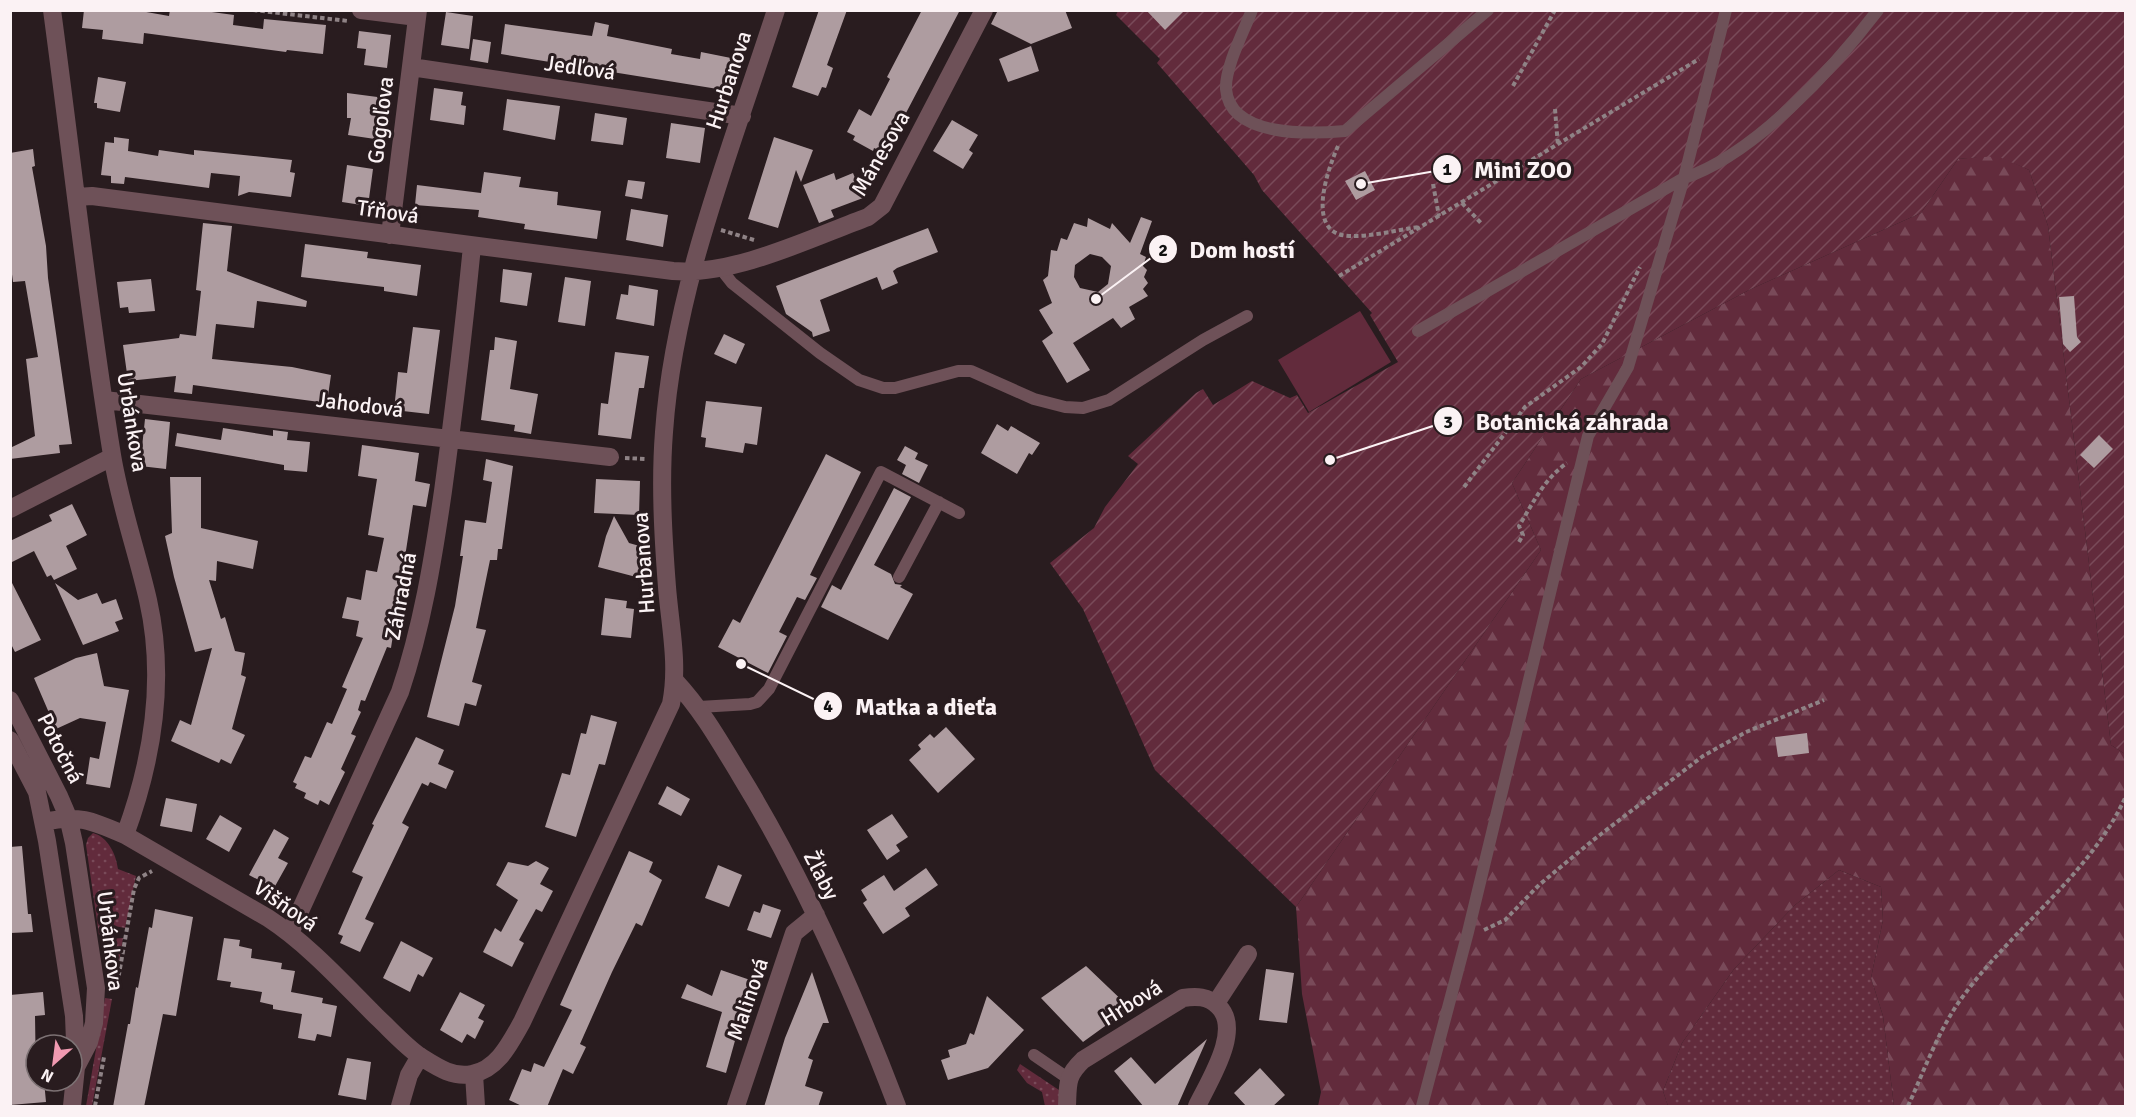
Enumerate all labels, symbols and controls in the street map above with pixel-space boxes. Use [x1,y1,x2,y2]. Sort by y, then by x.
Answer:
street label: Hurbanova [700,27,757,133]
street label: Jedľová [543,49,617,86]
street label: Gogoľova [362,75,399,165]
street label: Mánesova [845,106,916,201]
callout: Mini ZOO [1432,148,1584,190]
text: Mini ZOO [1474,155,1572,185]
text: 1 [1442,158,1452,180]
street label: Tŕňová [355,194,421,229]
callout: Dom hostí [1148,228,1307,270]
text: Dom hostí [1189,235,1296,265]
text: 2 [1158,239,1168,261]
street label: Urbánkova [111,370,154,474]
street label: Jahodová [315,386,405,423]
callout: Botanická záhrada [1433,400,1680,442]
text: Botanická záhrada [1475,407,1669,437]
text: 3 [1443,411,1453,433]
street label: Hurbanova [626,511,661,615]
street label: Záhradná [379,550,422,642]
callout: Matka a dieťa [813,685,1009,727]
text: Matka a dieťa [855,692,997,722]
text: 4 [823,695,833,717]
street label: Potočná [31,708,90,788]
street label: Žľaby [798,846,846,905]
street label: Višňová [248,874,323,937]
street label: Urbánkova [91,890,130,993]
street label: Malinová [721,954,774,1044]
street label: Hrbová [1096,973,1167,1032]
north arrow [24,1033,84,1093]
text: N [38,1064,57,1087]

